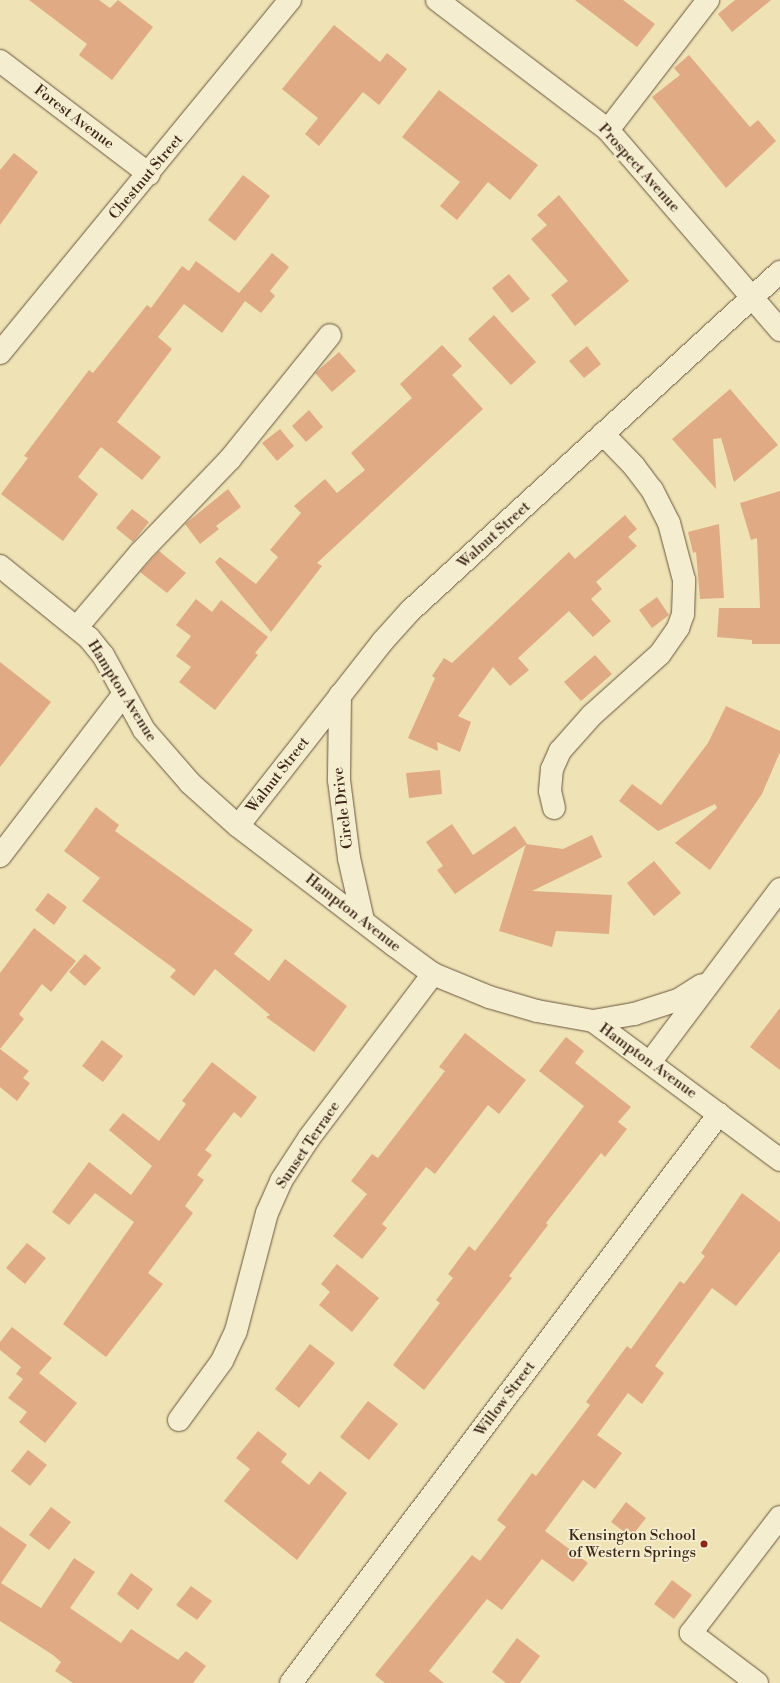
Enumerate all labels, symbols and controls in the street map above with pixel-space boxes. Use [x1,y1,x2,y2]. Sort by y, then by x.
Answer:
street label: Forest Avenue [30,81,118,153]
street label: Prospect Avenue [594,120,684,216]
street label: Chestnut Street [105,131,187,223]
street label: Walnut Street [454,498,534,572]
street label: Hampton Avenue [84,637,160,745]
street label: Walnut Street [243,733,313,817]
street label: Circle Drive [329,766,357,850]
street label: Hampton Avenue [302,870,404,956]
street label: Hampton Avenue [596,1020,700,1102]
street label: Sunset Terrace [272,1098,344,1192]
street label: Willow Street [471,1358,539,1440]
place label: Kensington School of Western Springs [568,1526,696,1561]
marker: Kensington School of Western Springs [699,1539,709,1549]

